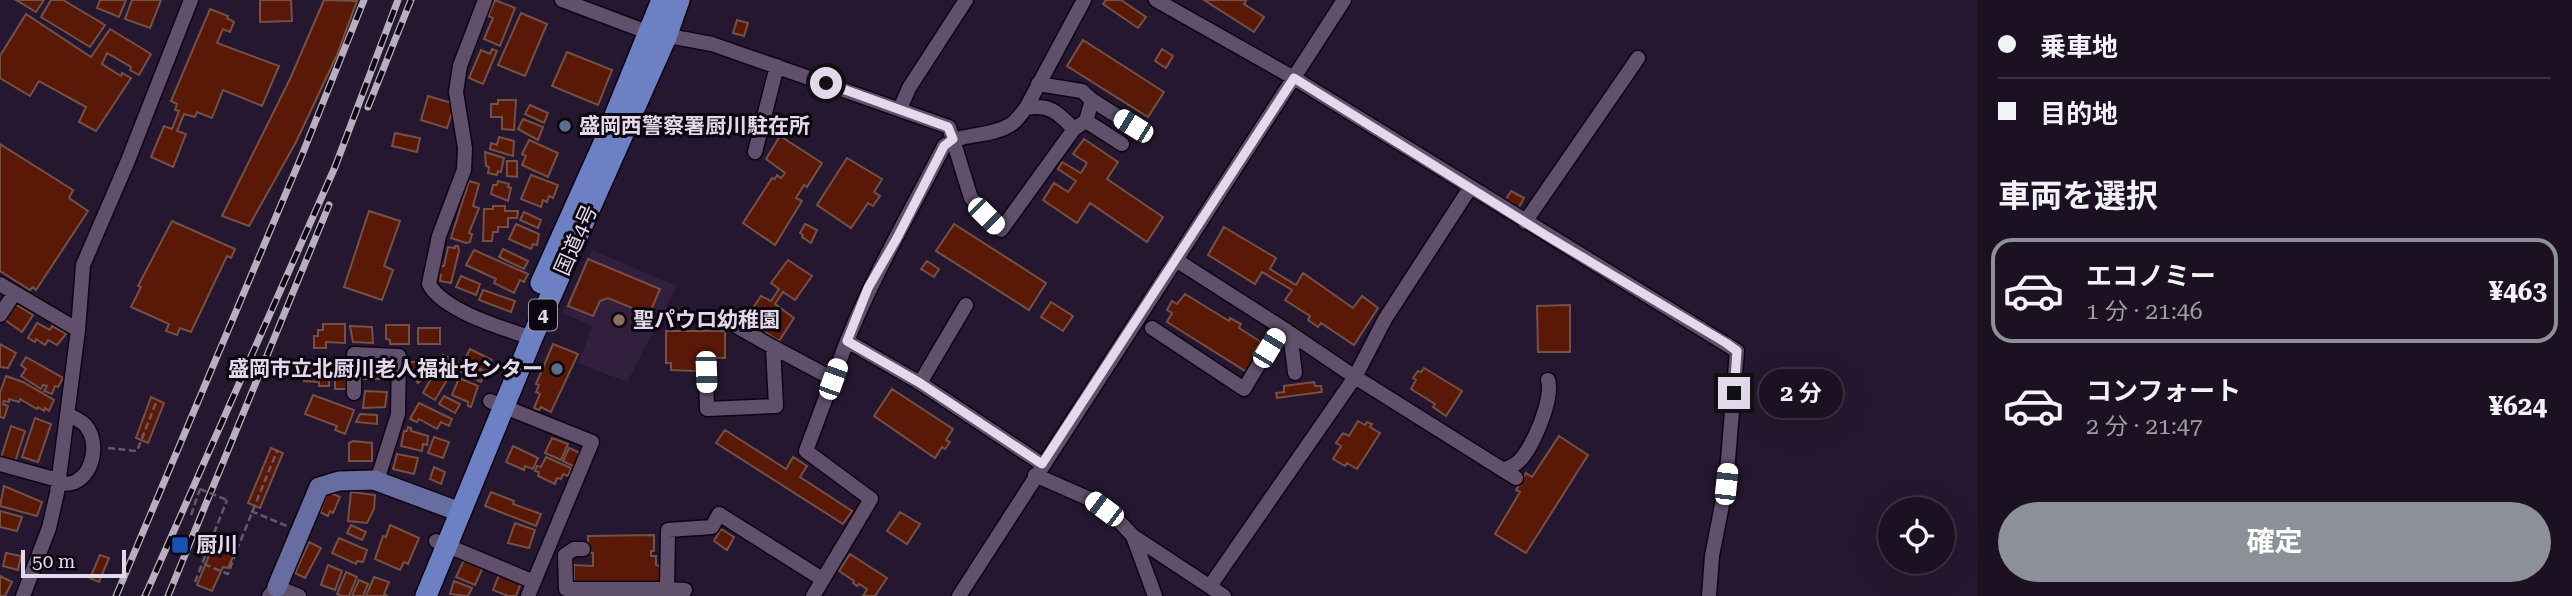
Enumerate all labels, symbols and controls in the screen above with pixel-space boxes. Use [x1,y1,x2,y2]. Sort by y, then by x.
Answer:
text: 乗車地 [2040,32,2118,62]
route start [810,67,842,99]
text: 目的地 [2040,99,2118,129]
car [1110,106,1157,146]
place label: 盛岡西警察署厨川駐在所 [579,114,810,138]
marker: 盛岡西警察署厨川駐在所 [557,118,573,134]
text: 車両を選択 [1998,177,2158,215]
car [964,194,1009,238]
street label: 国道4号 [550,201,602,279]
icon: car [2002,259,2065,322]
text: エコノミー [2086,261,2216,291]
text: ¥463 [2489,276,2547,306]
text: 1 分 · 21:46 [2086,298,2203,325]
road number: 4 [529,300,557,330]
place label: 聖パウロ幼稚園 [633,308,780,332]
marker: 聖パウロ幼稚園 [611,312,627,328]
car [1250,325,1289,371]
car [695,351,718,393]
car [816,356,851,402]
place label: 盛岡市立北厨川老人福祉センター [228,357,543,381]
marker: 盛岡市立北厨川老人福祉センター [549,361,565,377]
callout: 2 分 [1758,368,1842,418]
icon: car [2002,374,2065,437]
text: コンフォート [2086,376,2241,406]
route end [1718,377,1750,409]
text: 2 分 [1780,380,1822,407]
text: ¥624 [2489,391,2547,421]
text: 2 分 · 21:47 [2086,413,2203,440]
car [1714,462,1739,506]
car [1081,488,1128,530]
map controls [1878,497,1955,574]
button: locate [1878,497,1955,574]
button: 確定 [1998,502,2551,582]
place label: 厨川 [196,533,238,557]
marker: 厨川 [170,535,190,555]
scale bar [21,547,126,579]
text: 50 m [32,550,75,573]

